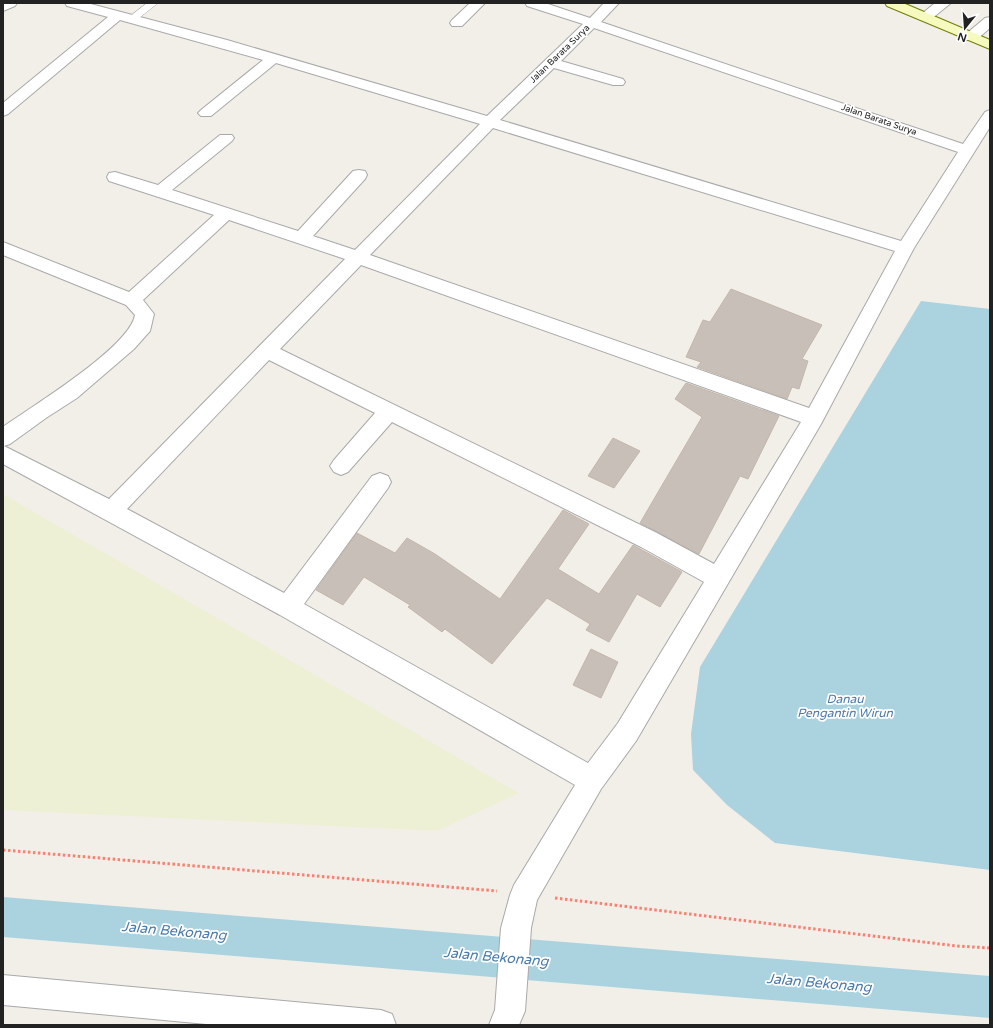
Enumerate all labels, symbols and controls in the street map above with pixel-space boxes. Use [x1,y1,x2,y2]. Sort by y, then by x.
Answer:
north arrow [945,8,985,48]
street label: Jalan Barata Surya [528,23,592,85]
text: N [956,30,968,45]
street label: Jalan Barata Surya [840,102,918,138]
water label: Danau Pengantin Wirun [797,692,894,720]
water label: Jalan Bekonang [121,918,228,944]
water label: Jalan Bekonang [443,944,550,970]
water label: Jalan Bekonang [766,970,873,996]

